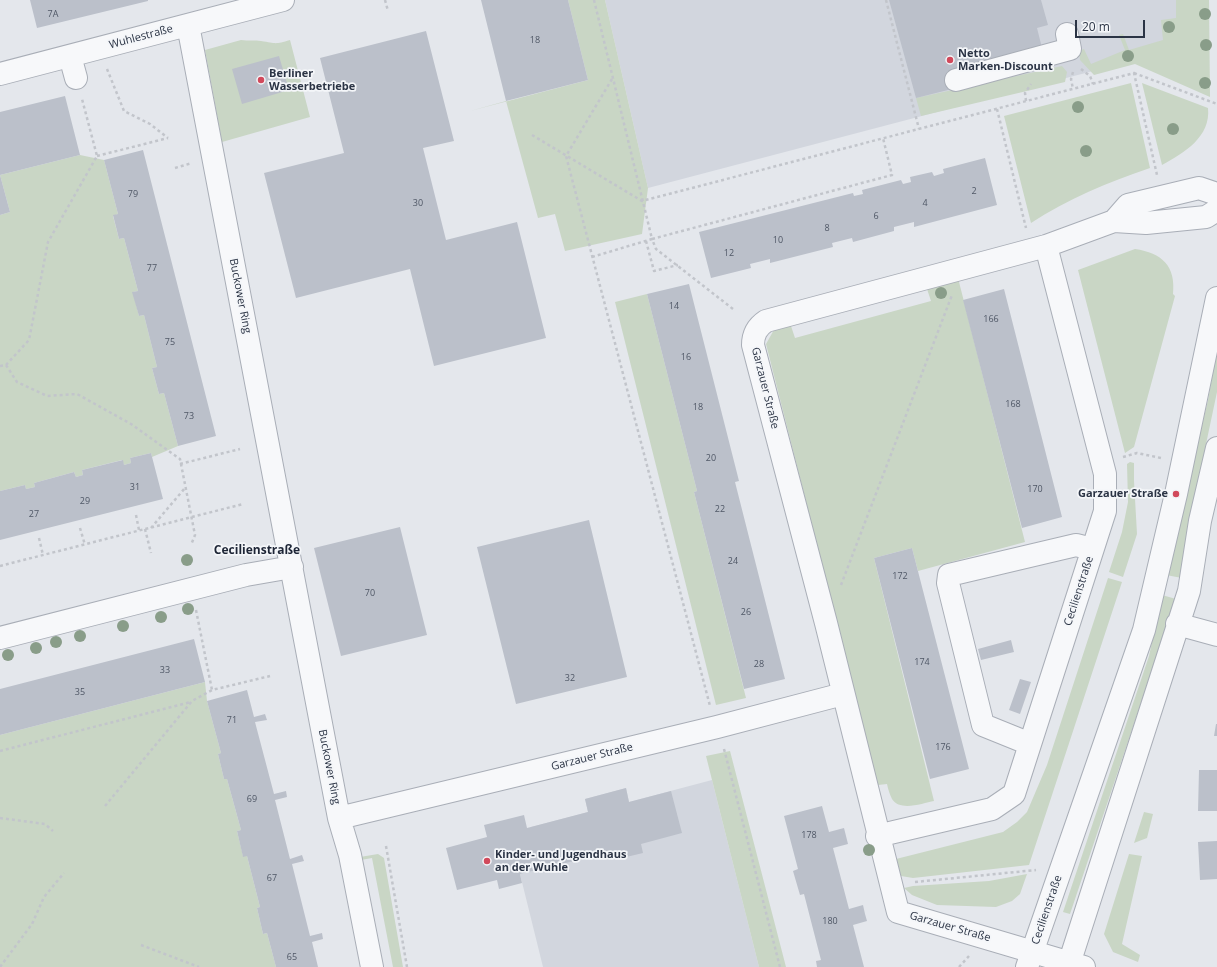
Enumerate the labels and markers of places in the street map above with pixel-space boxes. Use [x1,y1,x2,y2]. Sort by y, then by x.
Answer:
place label: Netto Marken-Discount [958,47,1053,73]
marker: Netto Marken-Discount [945,55,955,65]
place label: Berliner Wasserbetriebe [269,67,355,93]
marker: Berliner Wasserbetriebe [256,75,266,85]
place label: Garzauer Straße [1078,487,1168,501]
marker: Garzauer Straße [1171,489,1181,499]
place label: Kinder- und Jugendhaus an der Wuhle [495,848,626,874]
marker: Kinder- und Jugendhaus an der Wuhle [482,856,492,866]

